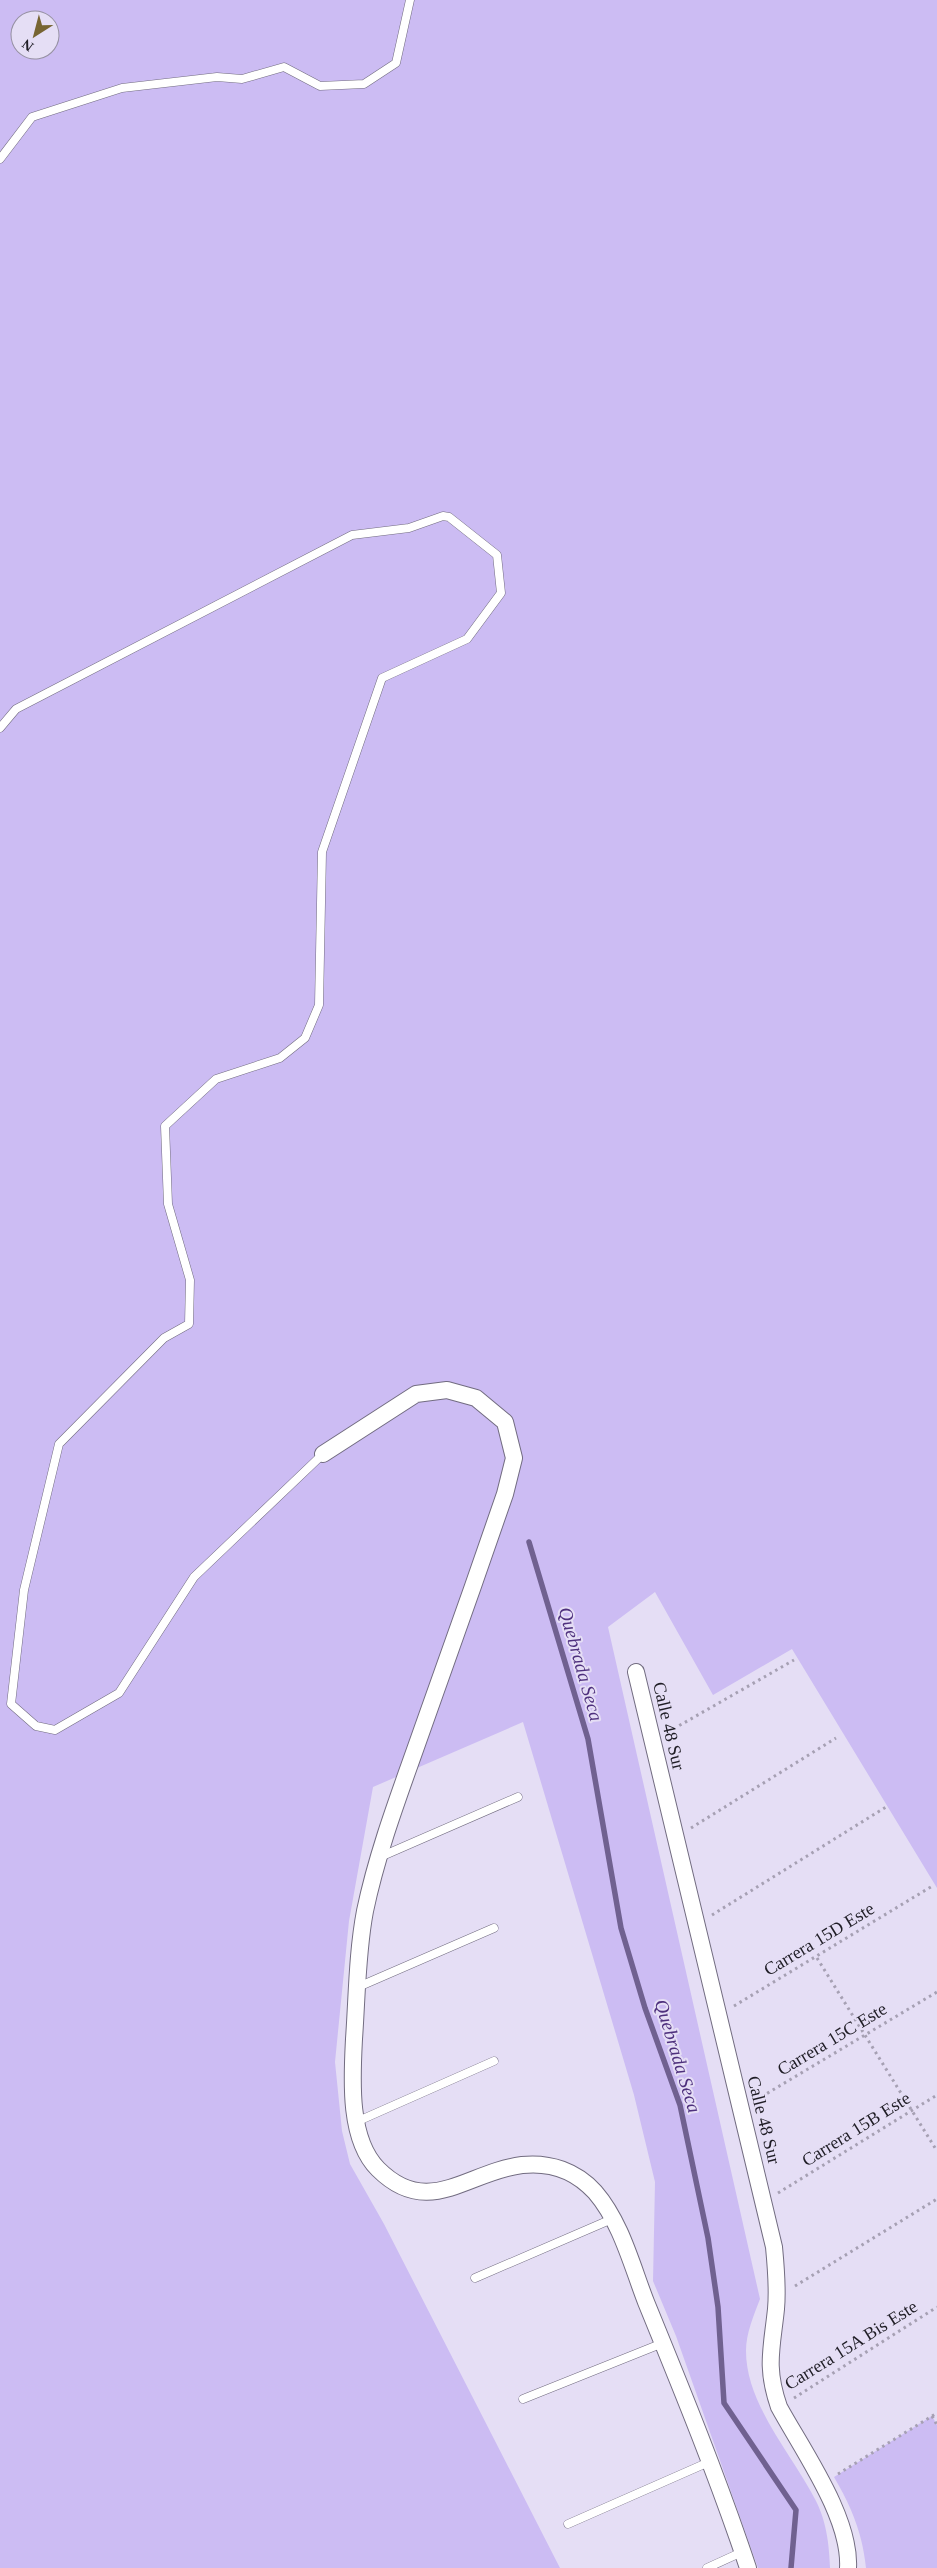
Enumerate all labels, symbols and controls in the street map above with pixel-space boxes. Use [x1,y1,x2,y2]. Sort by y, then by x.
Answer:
north arrow [10,10,60,60]
text: N [19,36,36,54]
water label: Quebrada Seca [555,1605,607,1723]
street label: Calle 48 Sur [649,1680,689,1772]
street label: Carrera 15D Este [760,1898,878,1980]
water label: Quebrada Seca [651,1997,705,2115]
street label: Carrera 15C Este [774,1999,890,2079]
street label: Calle 48 Sur [743,2074,785,2166]
street label: Carrera 15B Este [798,2088,914,2170]
street label: Carrera 15A Bis Este [781,2296,921,2394]

